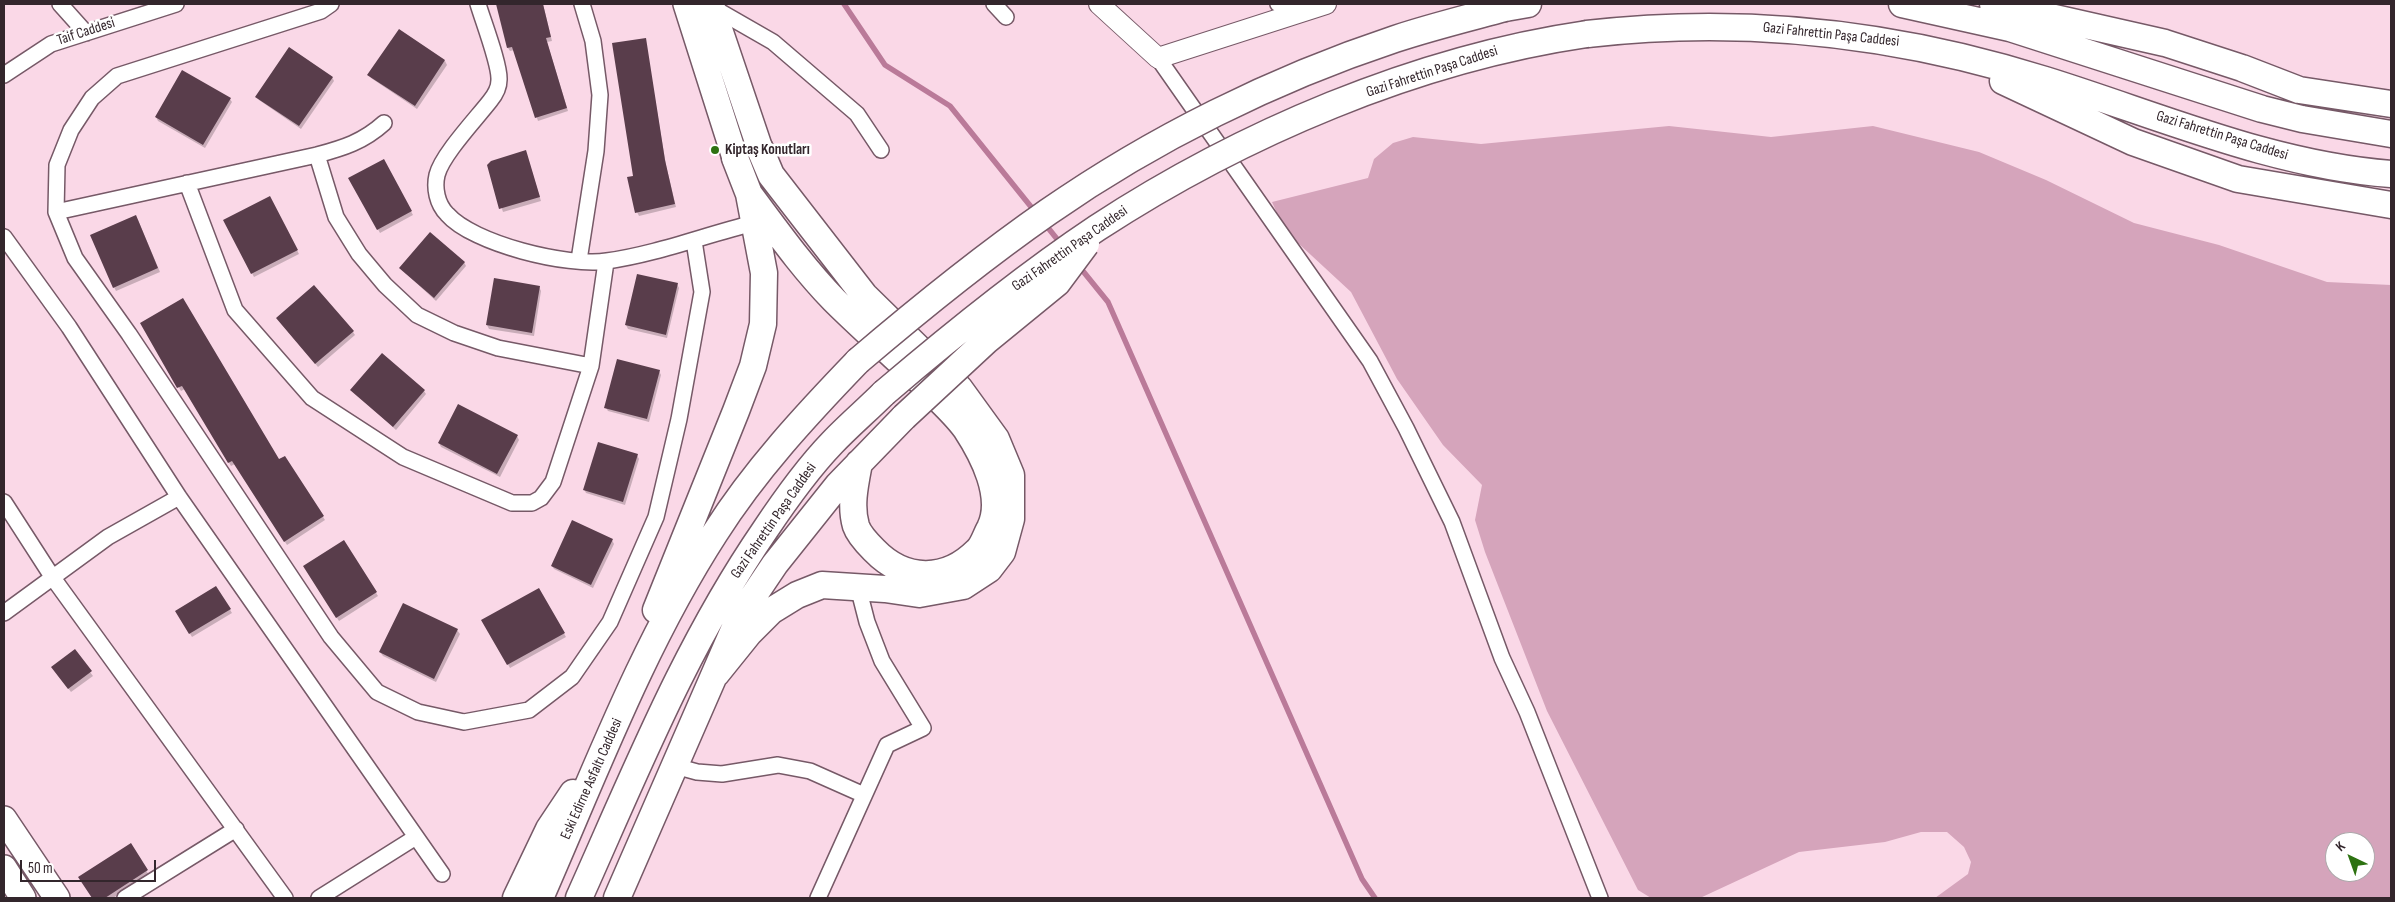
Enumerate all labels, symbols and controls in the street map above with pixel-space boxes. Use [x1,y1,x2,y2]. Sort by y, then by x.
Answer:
street label: Taif Caddesi [55,14,117,50]
street label: Gazi Fahrettin Paşa Caddesi [1762,19,1900,51]
street label: Gazi Fahrettin Paşa Caddesi [1364,42,1500,102]
street label: Gazi Fahrettin Paşa Caddesi [2154,107,2290,165]
place label: Kiptaş Konutları [725,141,810,159]
marker: Kiptaş Konutları [709,144,721,156]
street label: Gazi Fahrettin Paşa Caddesi [1009,202,1131,296]
street label: Gazi Fahrettin Paşa Caddesi [727,460,821,582]
street label: Eski Edirne Asfaltı Caddesi [557,716,627,842]
north arrow [2325,832,2375,882]
text: K [2332,838,2349,855]
scale bar [22,850,159,882]
text: 50 m [28,859,53,878]

